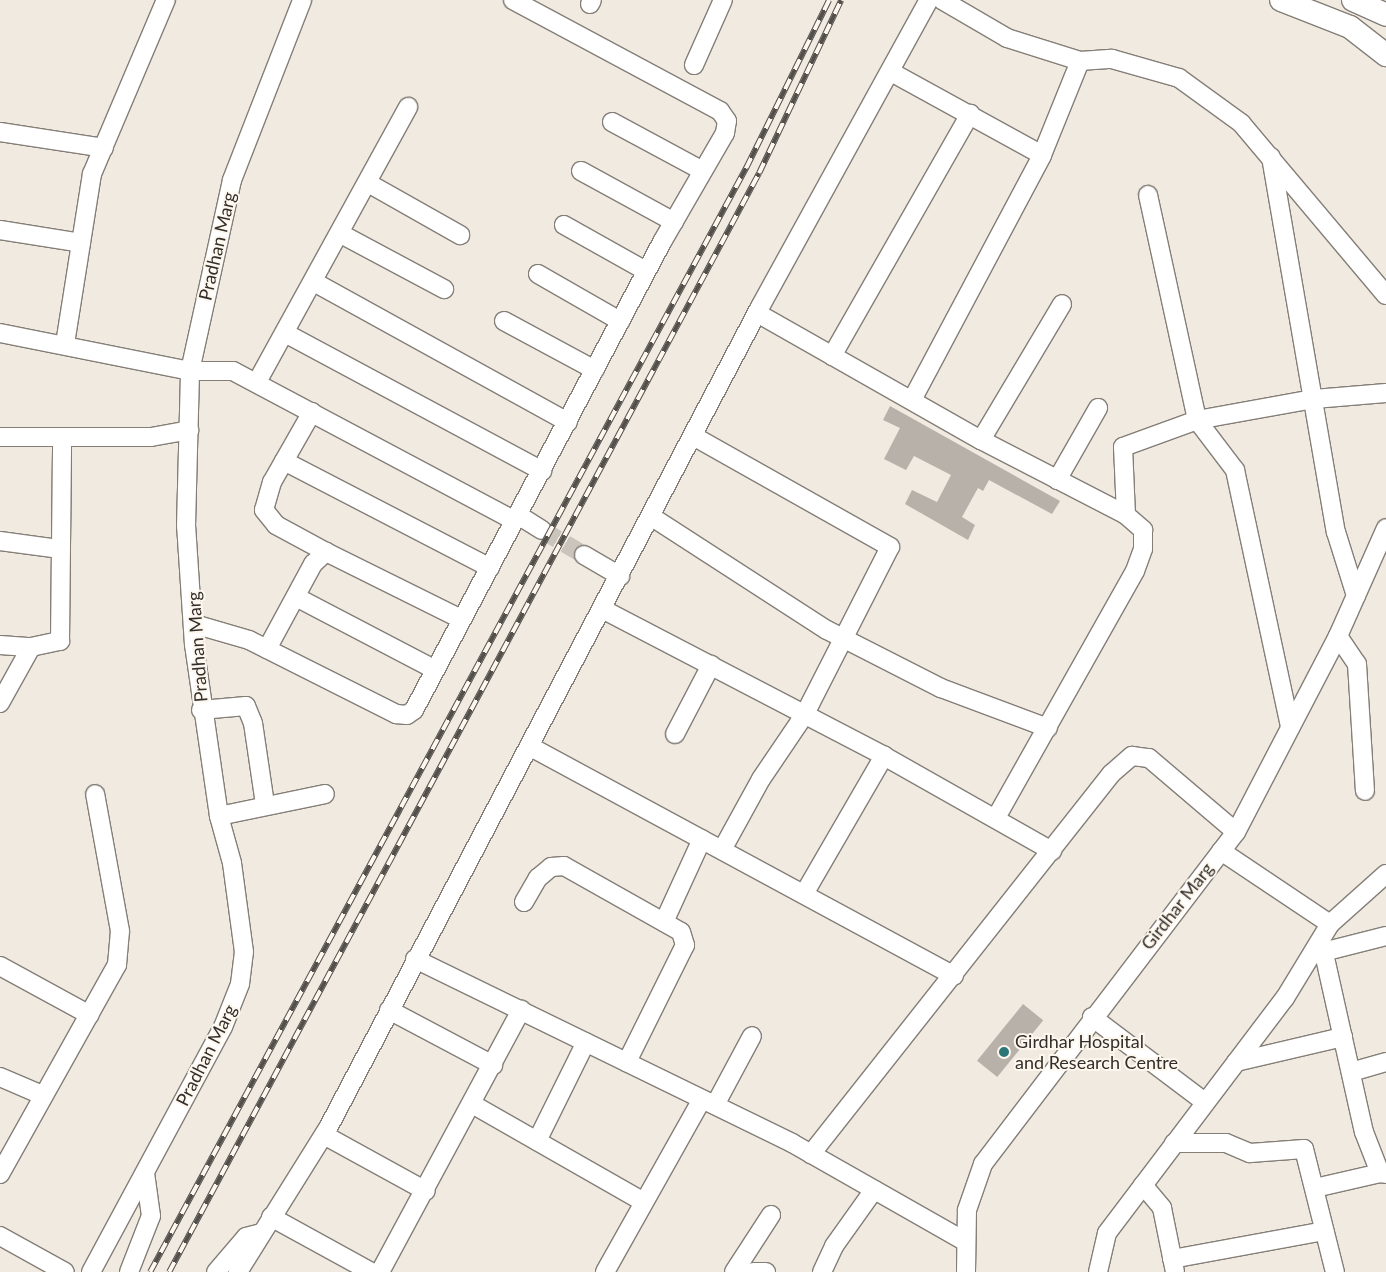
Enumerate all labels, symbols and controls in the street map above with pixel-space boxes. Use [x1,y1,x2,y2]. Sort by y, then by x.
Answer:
street label: Pradhan Marg [194,190,240,302]
street label: Pradhan Marg [182,591,212,703]
street label: Girdhar Marg [1136,858,1218,954]
street label: Pradhan Marg [171,1001,241,1109]
place label: Girdhar Hospital and Research Centre [1015,1031,1178,1074]
marker: Girdhar Hospital and Research Centre [997,1045,1011,1059]

